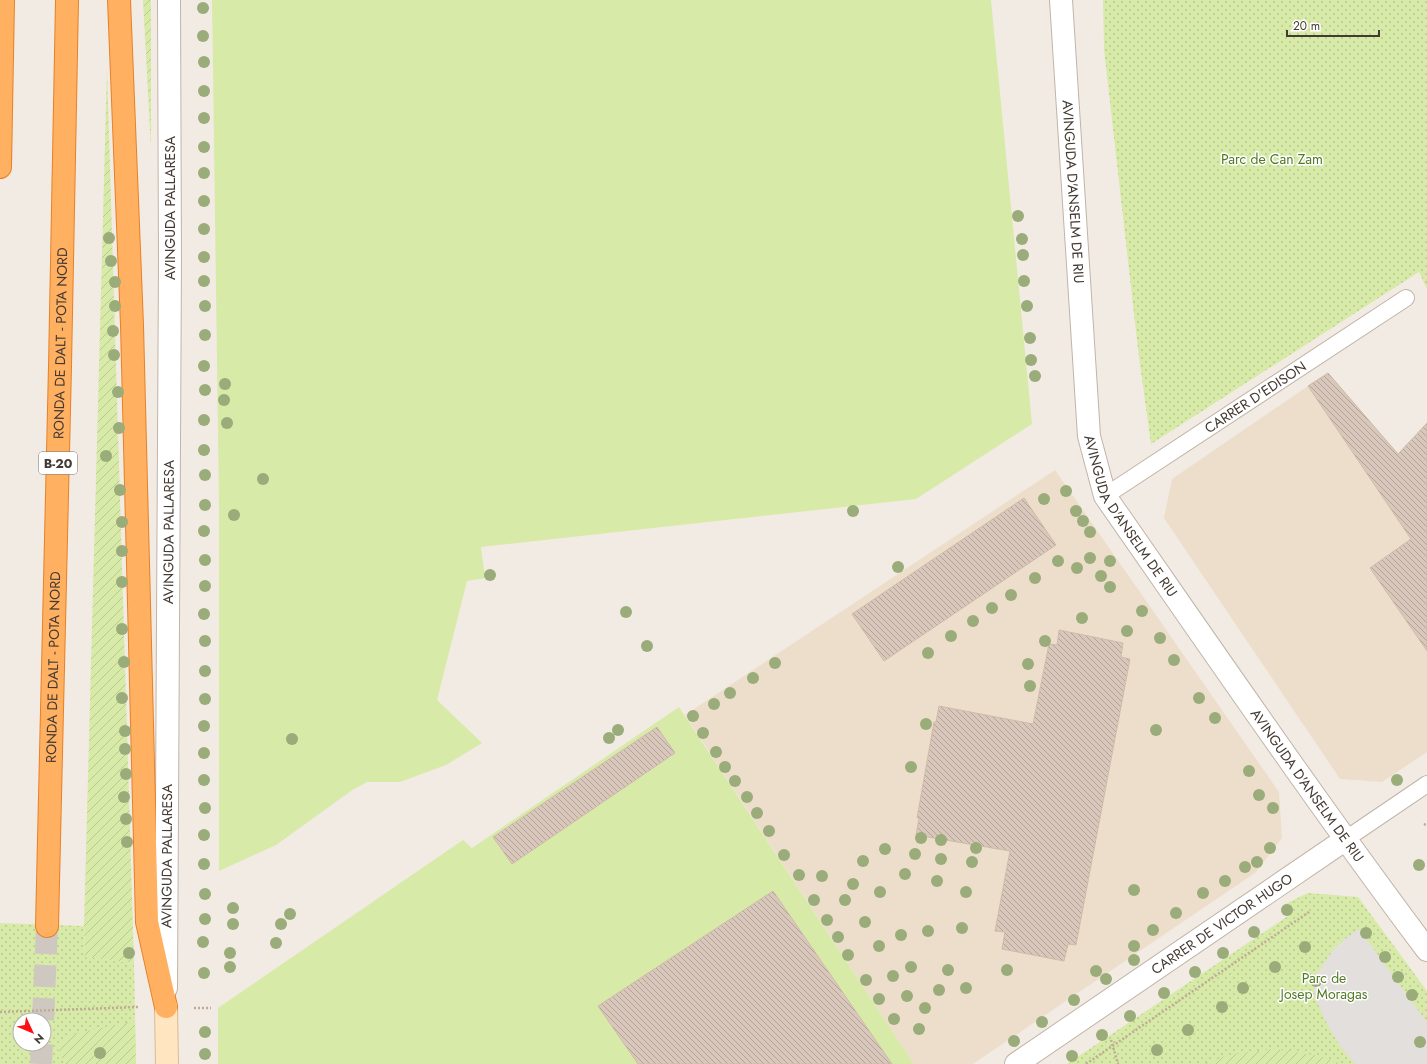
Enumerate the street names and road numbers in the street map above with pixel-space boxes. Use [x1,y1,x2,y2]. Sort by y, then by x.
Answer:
street label: AVINGUDA D'ANSELM DE RIU [1057,99,1089,284]
street label: AVINGUDA PALLARESA [160,135,180,280]
street label: RONDA DE DALT - POTA NORD [48,247,72,439]
street label: CARRER D'EDISON [1201,356,1310,438]
street label: AVINGUDA D'ANSELM DE RIU [1079,433,1182,601]
road number: B-20 [39,452,77,474]
street label: AVINGUDA PALLARESA [158,459,179,604]
street label: RONDA DE DALT - POTA NORD [41,571,65,763]
street label: AVINGUDA D'ANSELM DE RIU [1246,705,1369,866]
street label: AVINGUDA PALLARESA [156,783,177,928]
street label: CARRER DE VICTOR HUGO [1147,868,1296,979]

